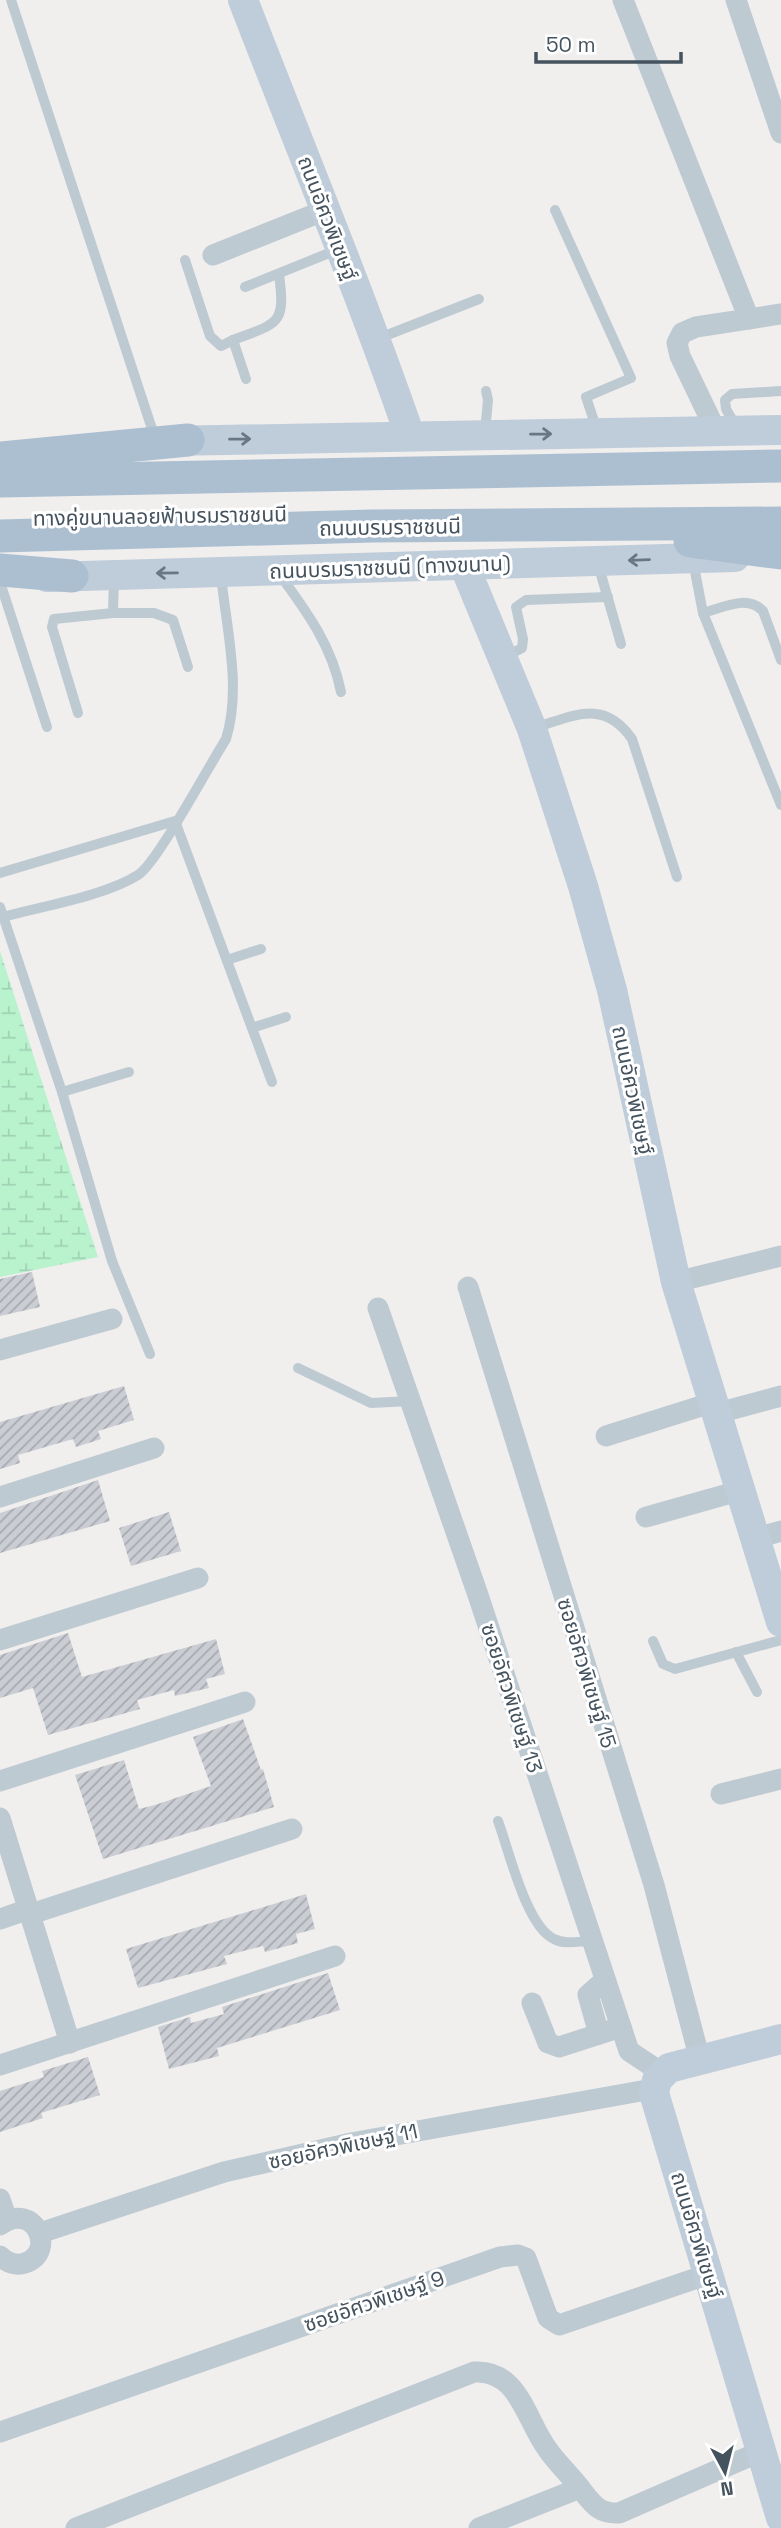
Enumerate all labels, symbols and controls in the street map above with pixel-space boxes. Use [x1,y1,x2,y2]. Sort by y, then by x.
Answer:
scale bar [536,21,681,65]
text: 50 m [546,31,596,58]
street label: ถนนอัศวพิเชษฐ์ [292,152,364,284]
one-way arrow [529,427,552,440]
one-way arrow [228,433,251,446]
street label: ทางคู่ขนานลอยฟ้าบรมราชชนนี [33,500,287,532]
street label: ถนนบรมราชชนนี [319,512,461,542]
street label: ถนนบรมราชชนนี (ทางขนาน) [269,549,511,585]
one-way arrow [628,553,651,567]
one-way arrow [156,567,179,580]
street label: ถนนอัศวพิเชษฐ์ [606,1023,660,1157]
street label: ซอยอัศวพิเชษฐ์ 15 [551,1595,623,1751]
street label: ซอยอัศวพิเชษฐ์ 13 [475,1620,549,1776]
street label: ซอยอัศวพิเชษฐ์ 11 [266,2117,420,2175]
street label: ถนนอัศวพิเชษฐ์ [665,2168,729,2302]
street label: ซอยอัศวพิเชษฐ์ 9 [300,2264,448,2338]
north arrow [690,2437,760,2507]
text: N [719,2475,735,2502]

